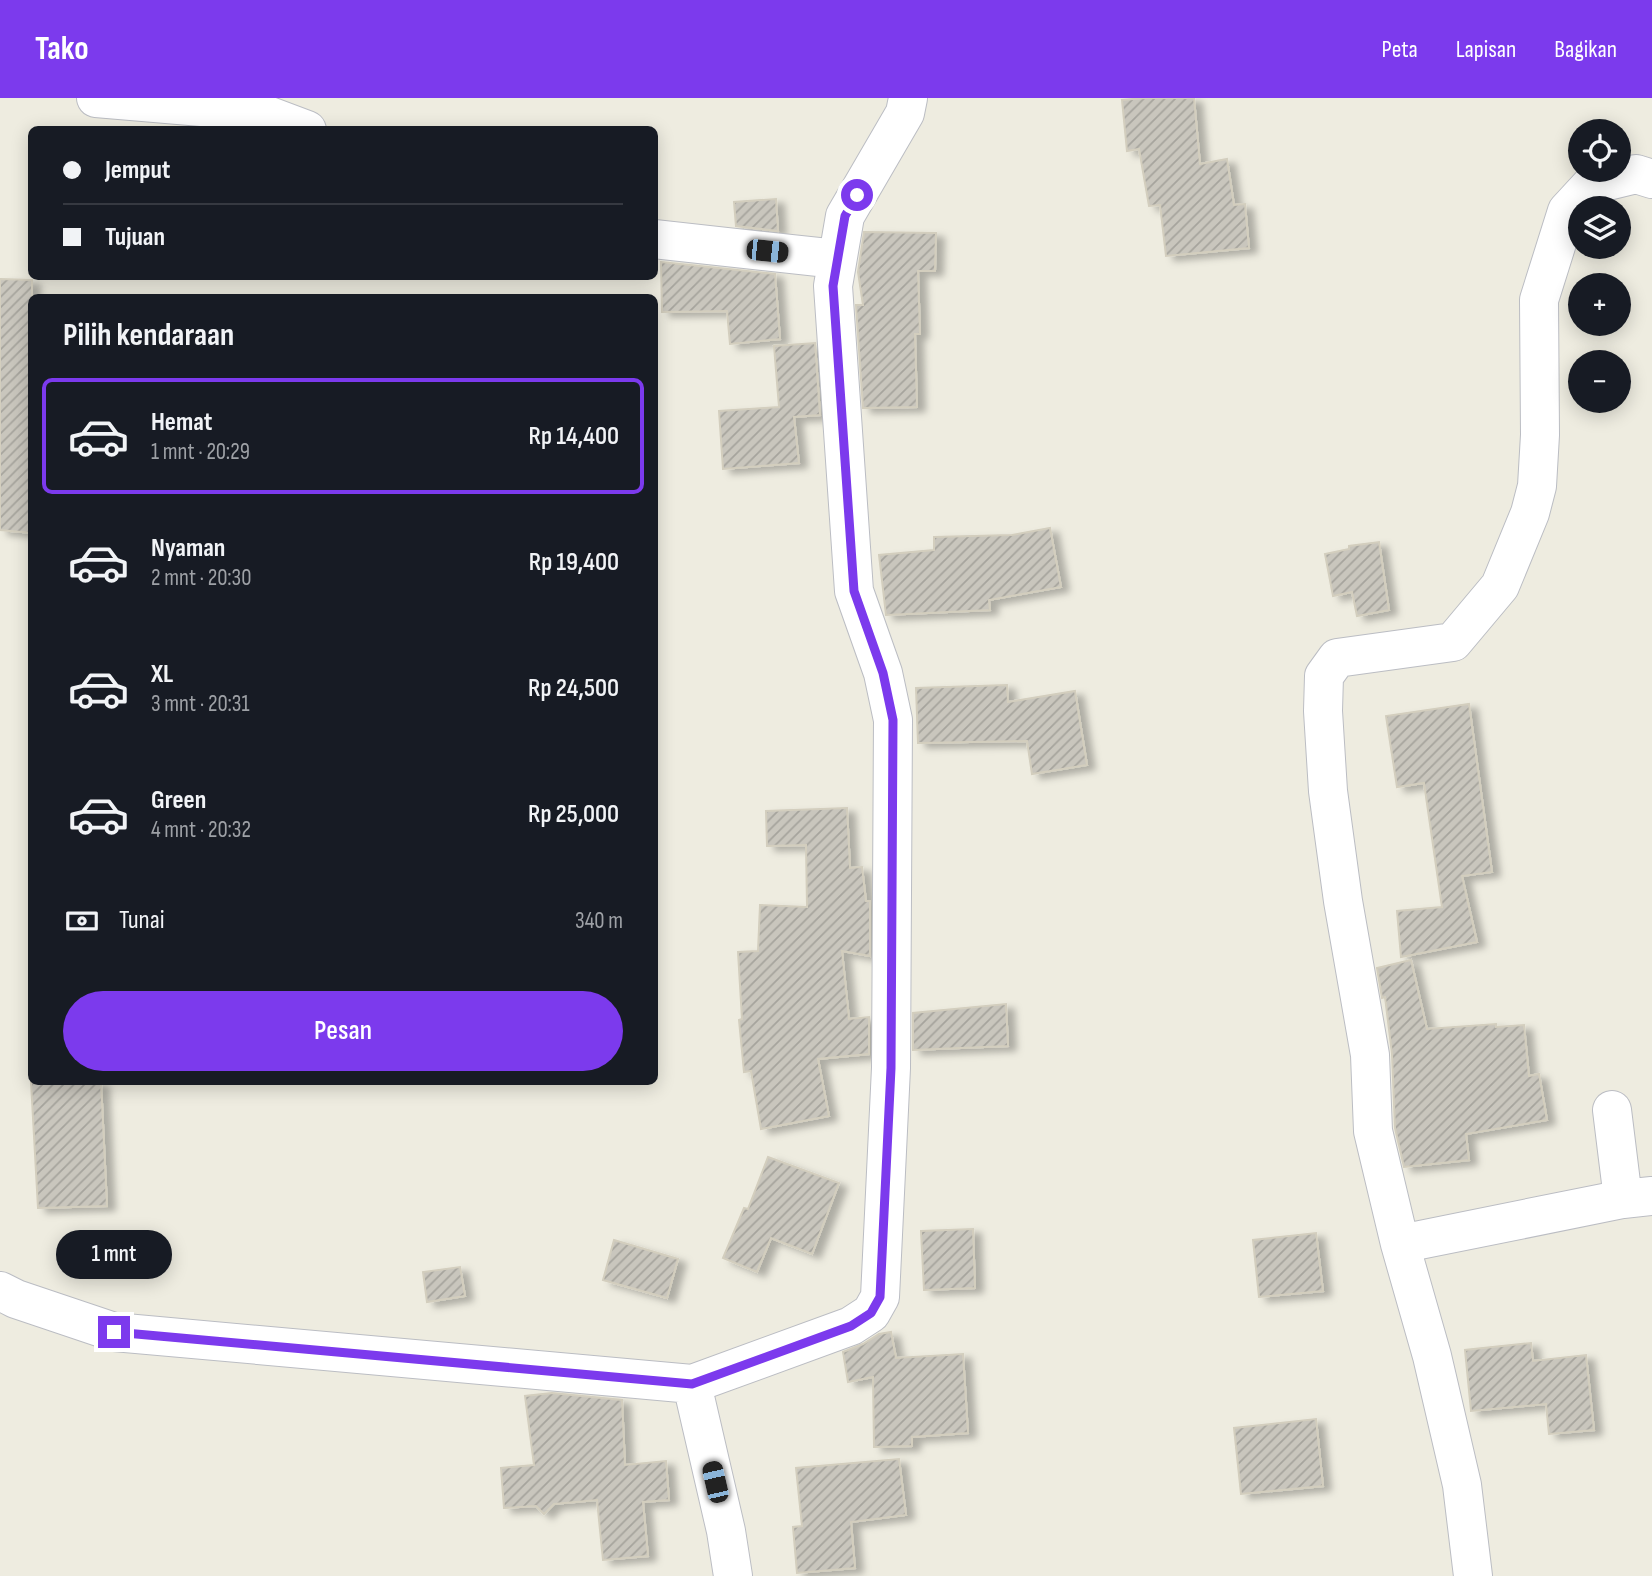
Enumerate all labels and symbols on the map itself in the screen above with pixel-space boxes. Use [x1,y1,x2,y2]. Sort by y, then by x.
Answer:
route start [841,179,873,211]
car [746,238,789,264]
callout: 1 mnt [56,1230,172,1280]
route end [98,1316,130,1348]
car [701,1459,730,1505]

